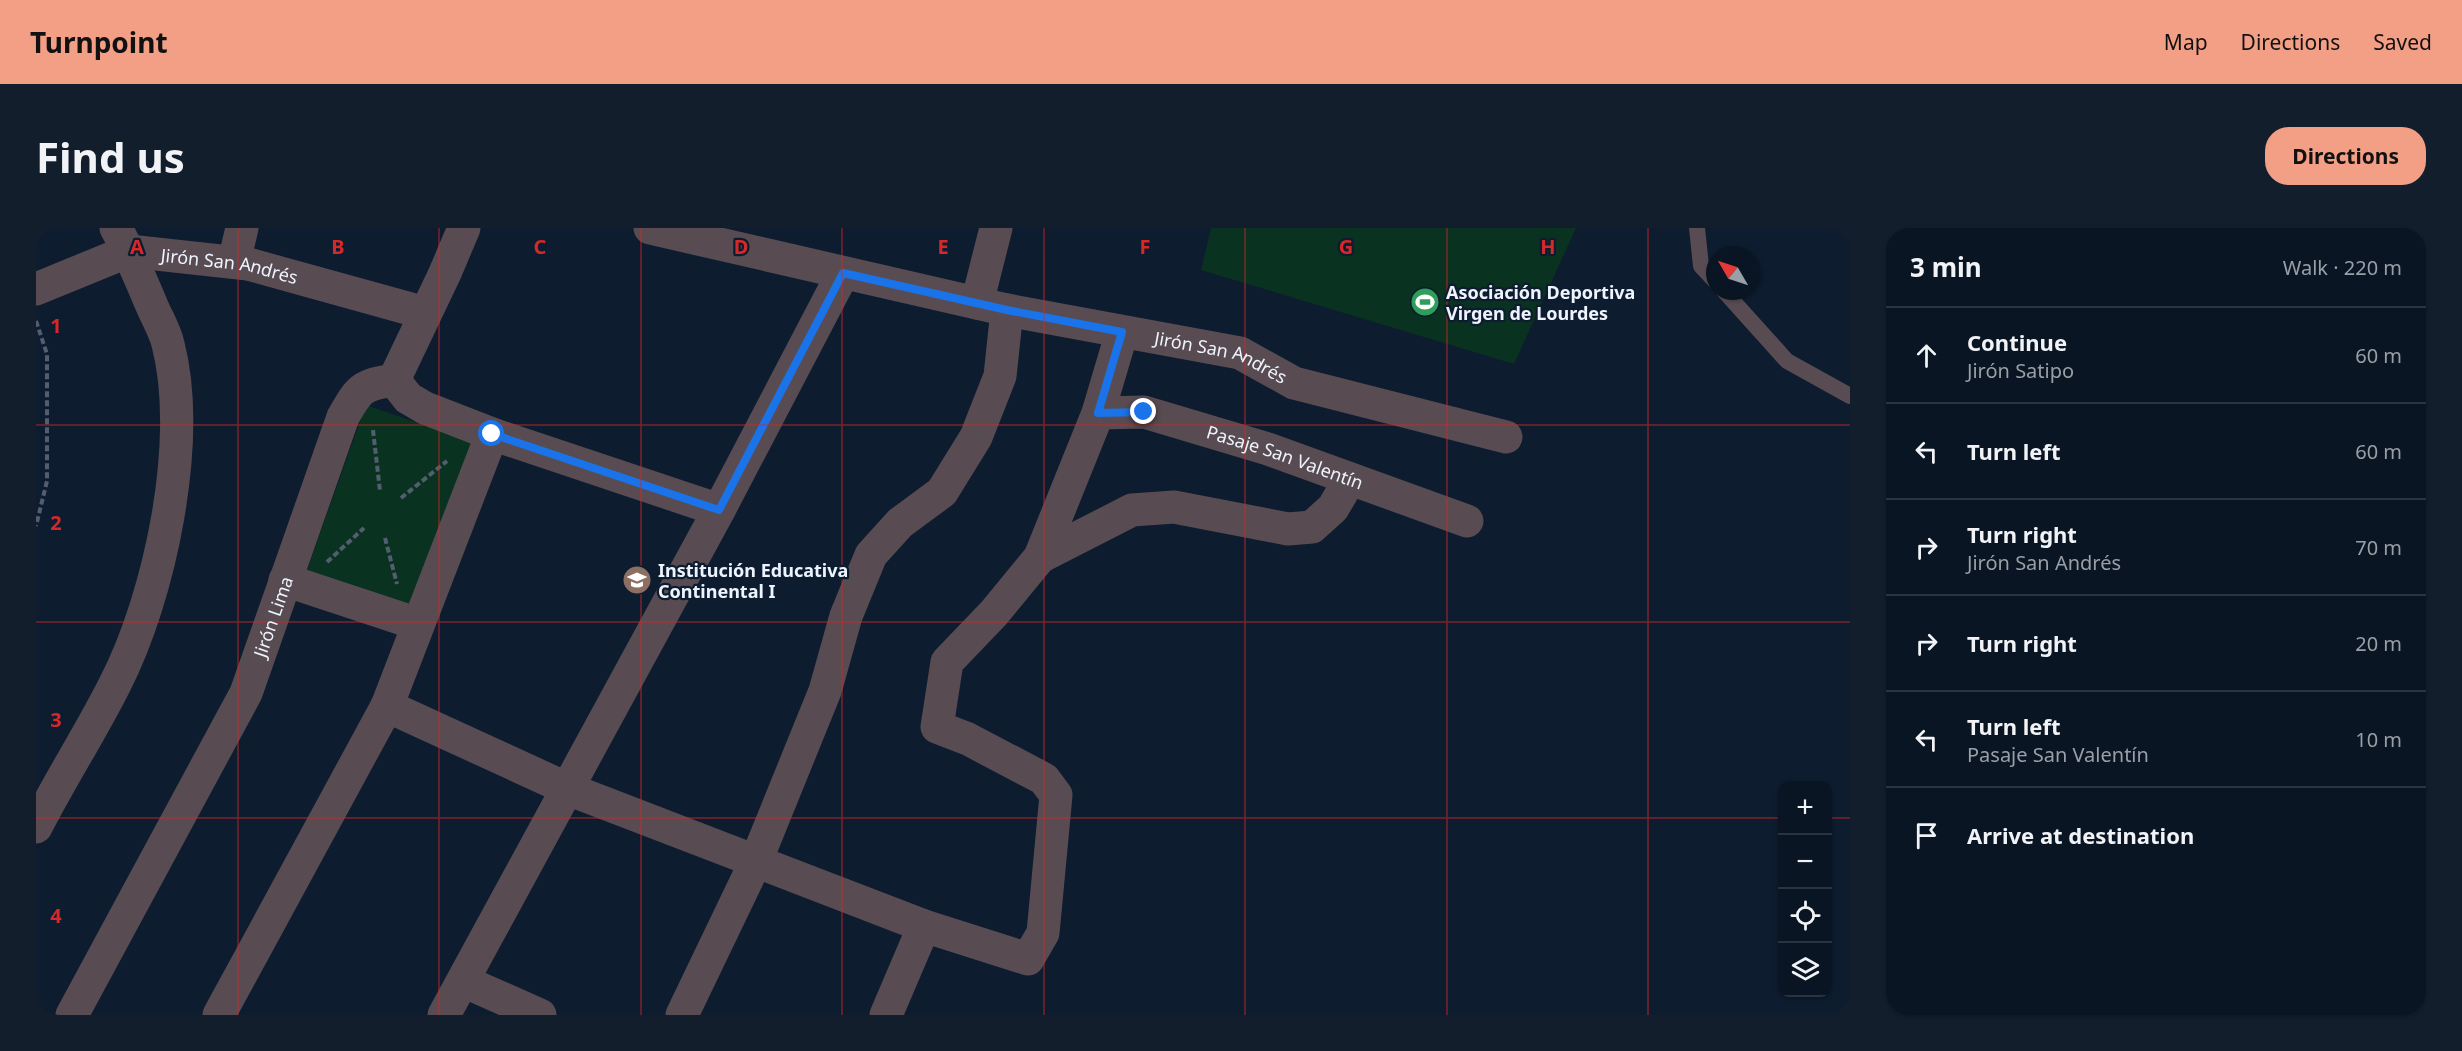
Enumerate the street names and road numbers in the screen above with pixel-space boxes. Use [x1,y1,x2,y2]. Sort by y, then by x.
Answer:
street label: Jirón San Andrés [158,242,301,289]
street label: Jirón San Andrés [1151,325,1291,389]
street label: Pasaje San Valentín [1204,419,1367,494]
street label: Jirón Lima [247,573,298,662]

